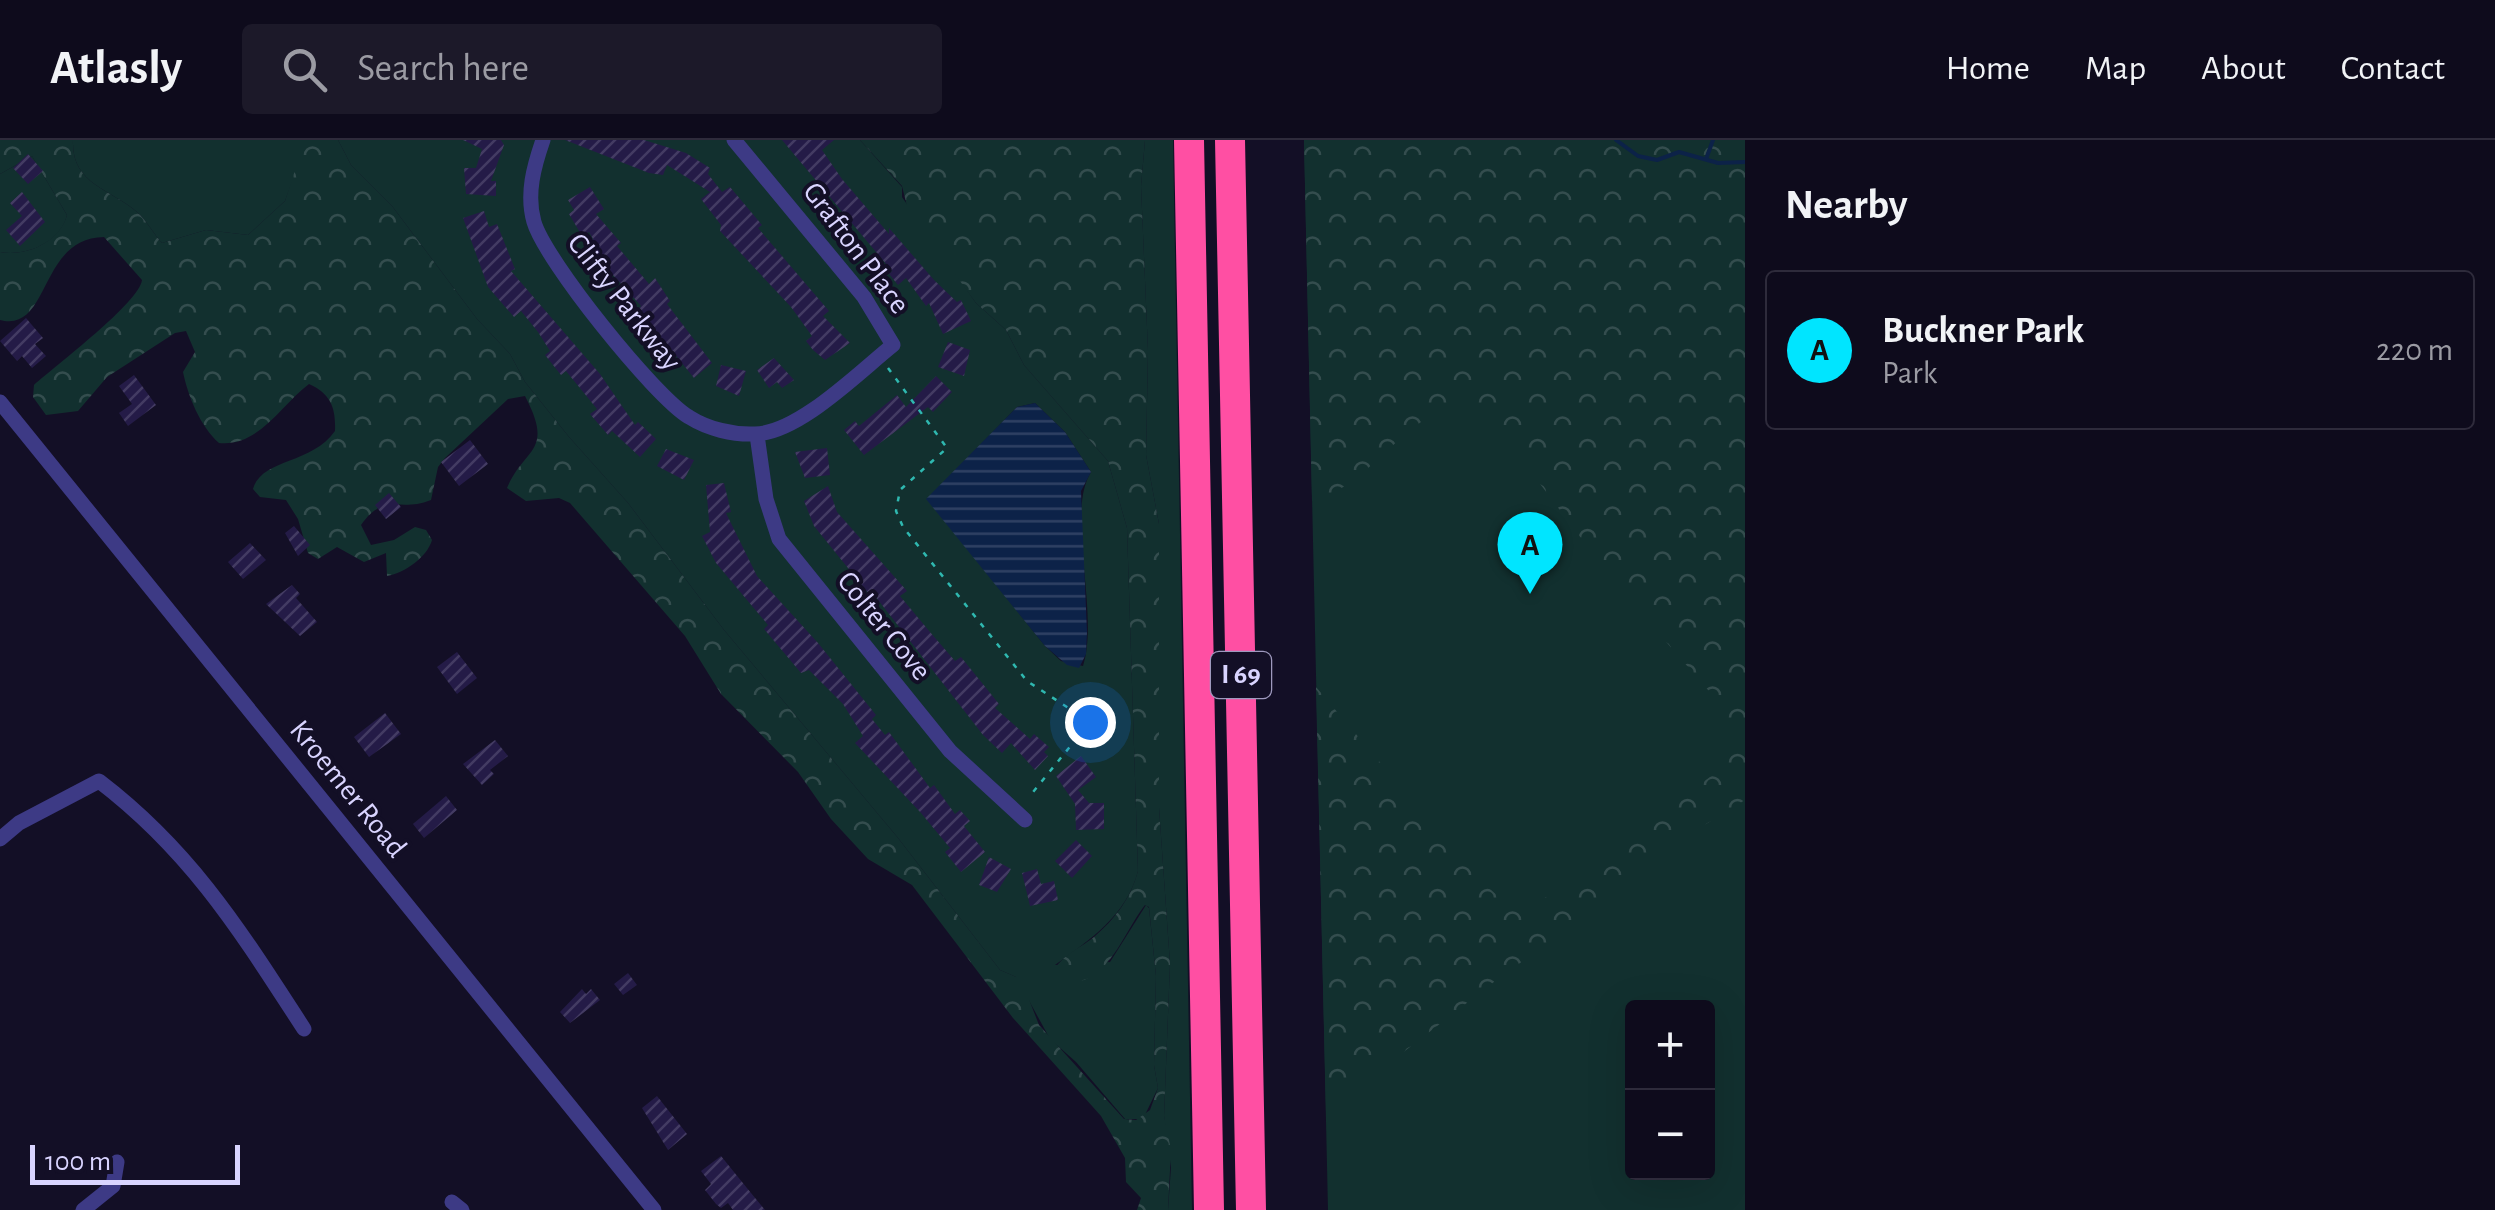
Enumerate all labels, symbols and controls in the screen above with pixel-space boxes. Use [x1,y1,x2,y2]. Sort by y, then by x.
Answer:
search box [242,24,942,114]
icon: search [277,42,332,97]
text: Atlasly [50,45,182,93]
text: Search here [357,50,529,88]
text: Home [1946,51,2030,86]
text: Map [2085,51,2146,86]
text: About [2201,51,2286,86]
text: Contact [2341,51,2445,86]
street label: Grafton Place [797,177,915,319]
text: Nearby [1785,184,1908,226]
street label: Clifty Parkway [561,228,687,376]
text: Buckner Park [1882,312,2084,350]
text: A [1810,334,1829,366]
text: 220 m [2376,334,2453,366]
text: Park [1882,357,1937,389]
pin: A [1498,512,1562,594]
street label: Colter Cove [831,566,937,686]
road number: I 69 [1211,652,1271,698]
your location [1065,697,1116,748]
street label: Kroemer Road [284,715,412,863]
map controls [1625,1000,1715,1180]
button: + [1625,1000,1715,1090]
button: − [1625,1090,1715,1180]
scale bar [30,1140,240,1184]
text: 100 m [45,1148,111,1176]

